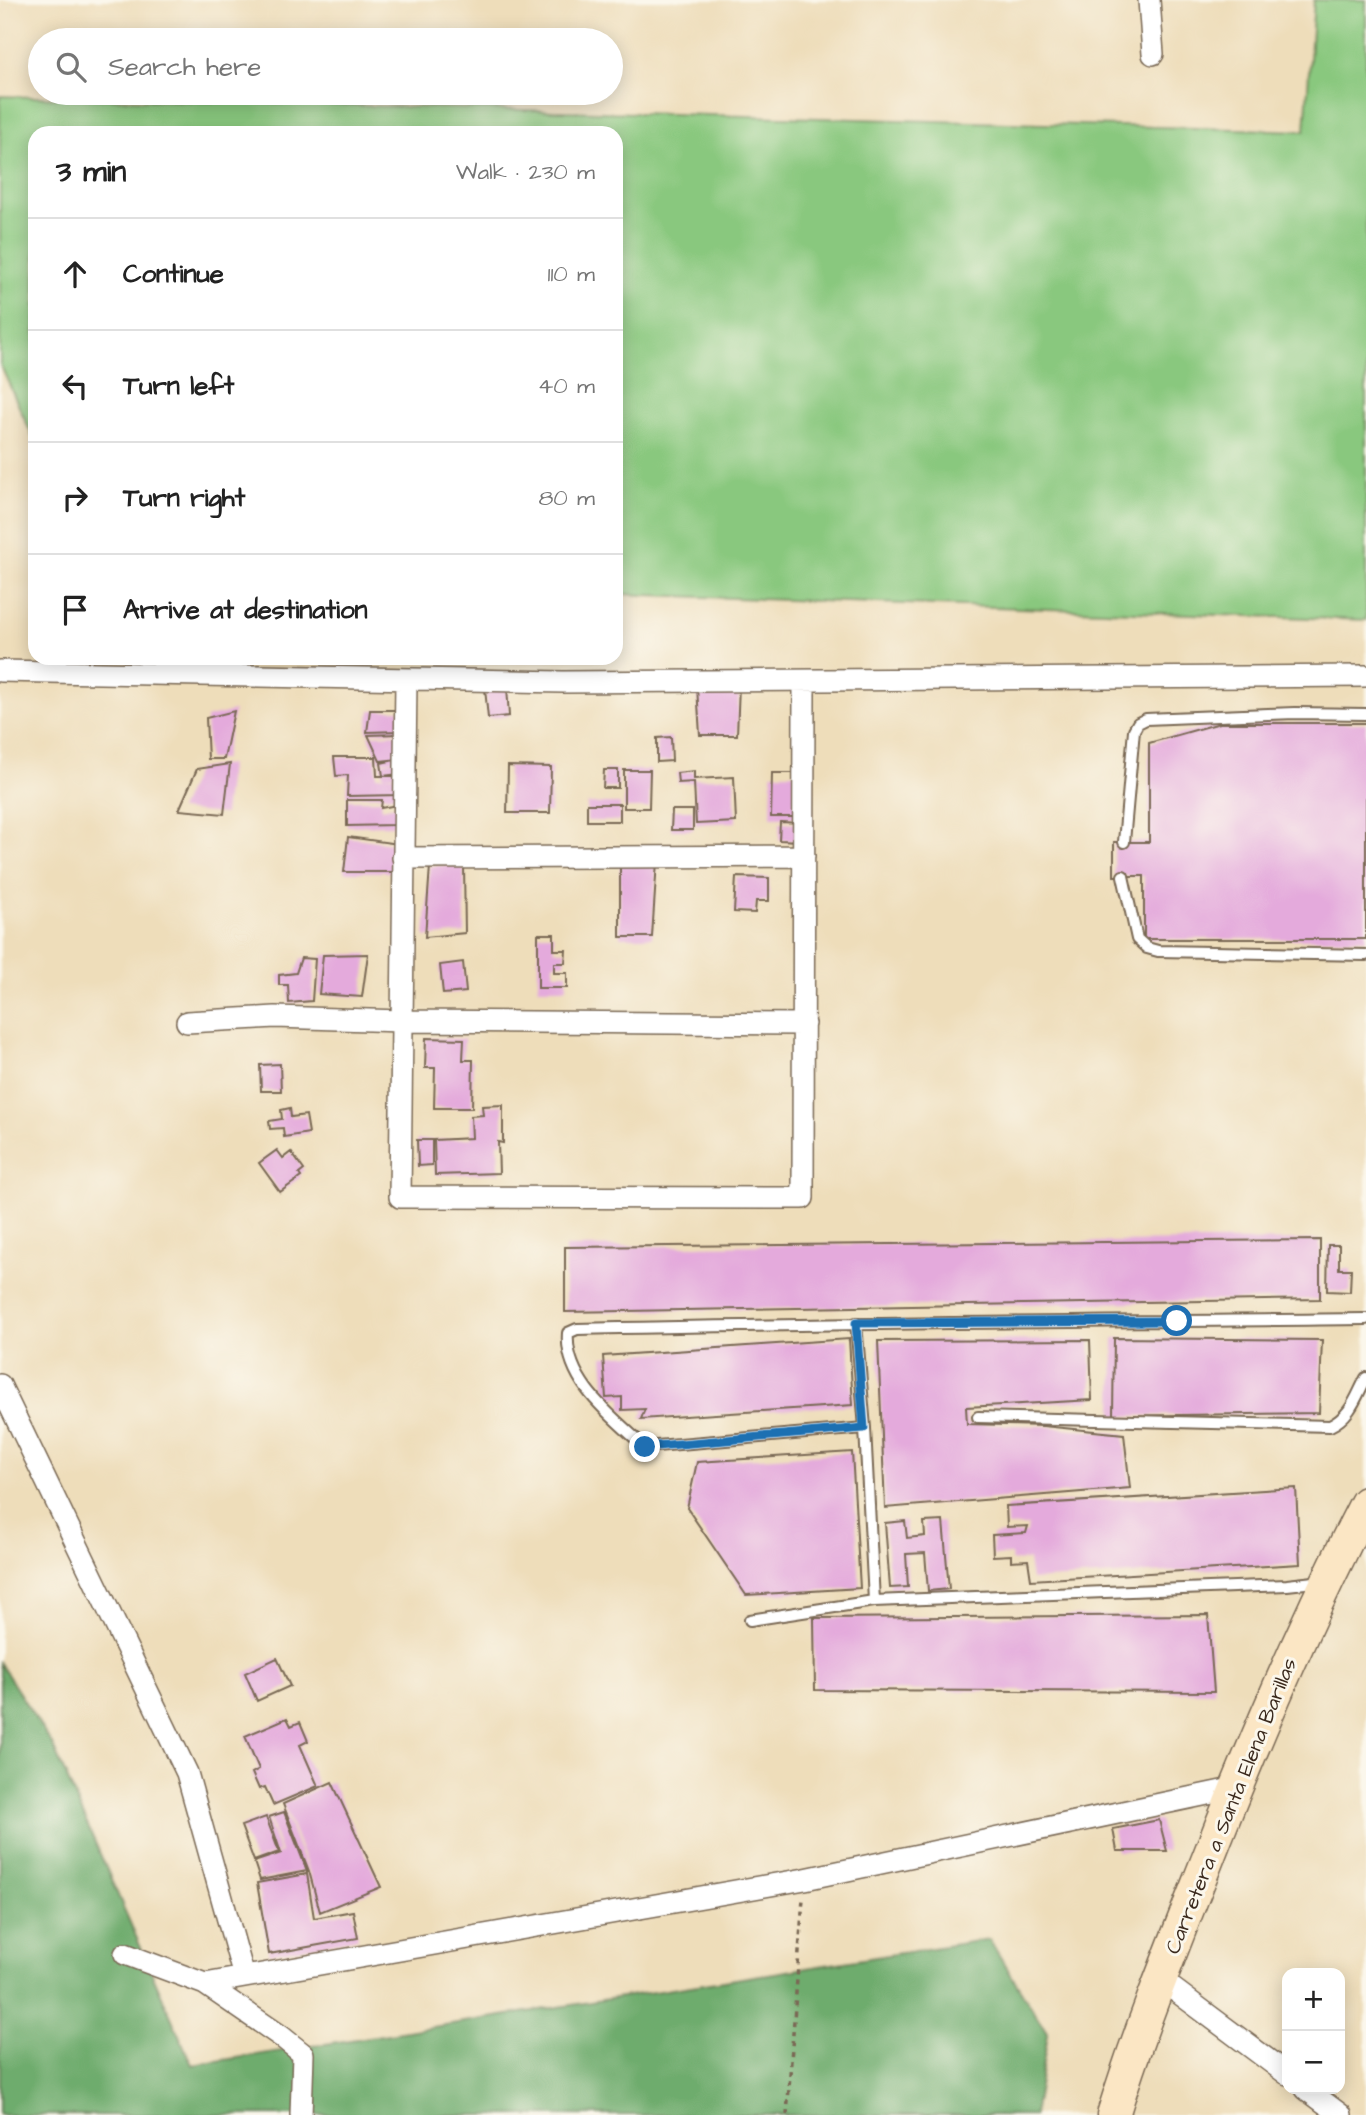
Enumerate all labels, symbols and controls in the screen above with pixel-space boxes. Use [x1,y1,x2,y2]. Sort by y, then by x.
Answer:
search box [28,28,623,105]
icon: search [52,48,90,86]
text: Search here [108,49,261,85]
text: 3 min [56,151,126,193]
text: Walk · 230 m [456,156,595,188]
icon: ahead [56,255,94,293]
text: Continue [123,256,224,292]
text: 110 m [547,258,595,290]
icon: left [56,367,94,405]
text: Turn left [123,368,234,404]
text: 40 m [538,370,595,402]
icon: right [56,479,94,517]
text: Turn right [123,480,245,516]
text: 80 m [538,482,595,514]
icon: arrive [56,591,94,629]
text: Arrive at destination [123,592,368,628]
route start [1161,1305,1192,1336]
route end [629,1431,660,1462]
street label: Carretera a Santa Elena Barillas [1158,1654,1304,1958]
map controls [1282,1968,1345,2094]
button: + [1282,1968,1345,2031]
button: − [1282,2031,1345,2094]

